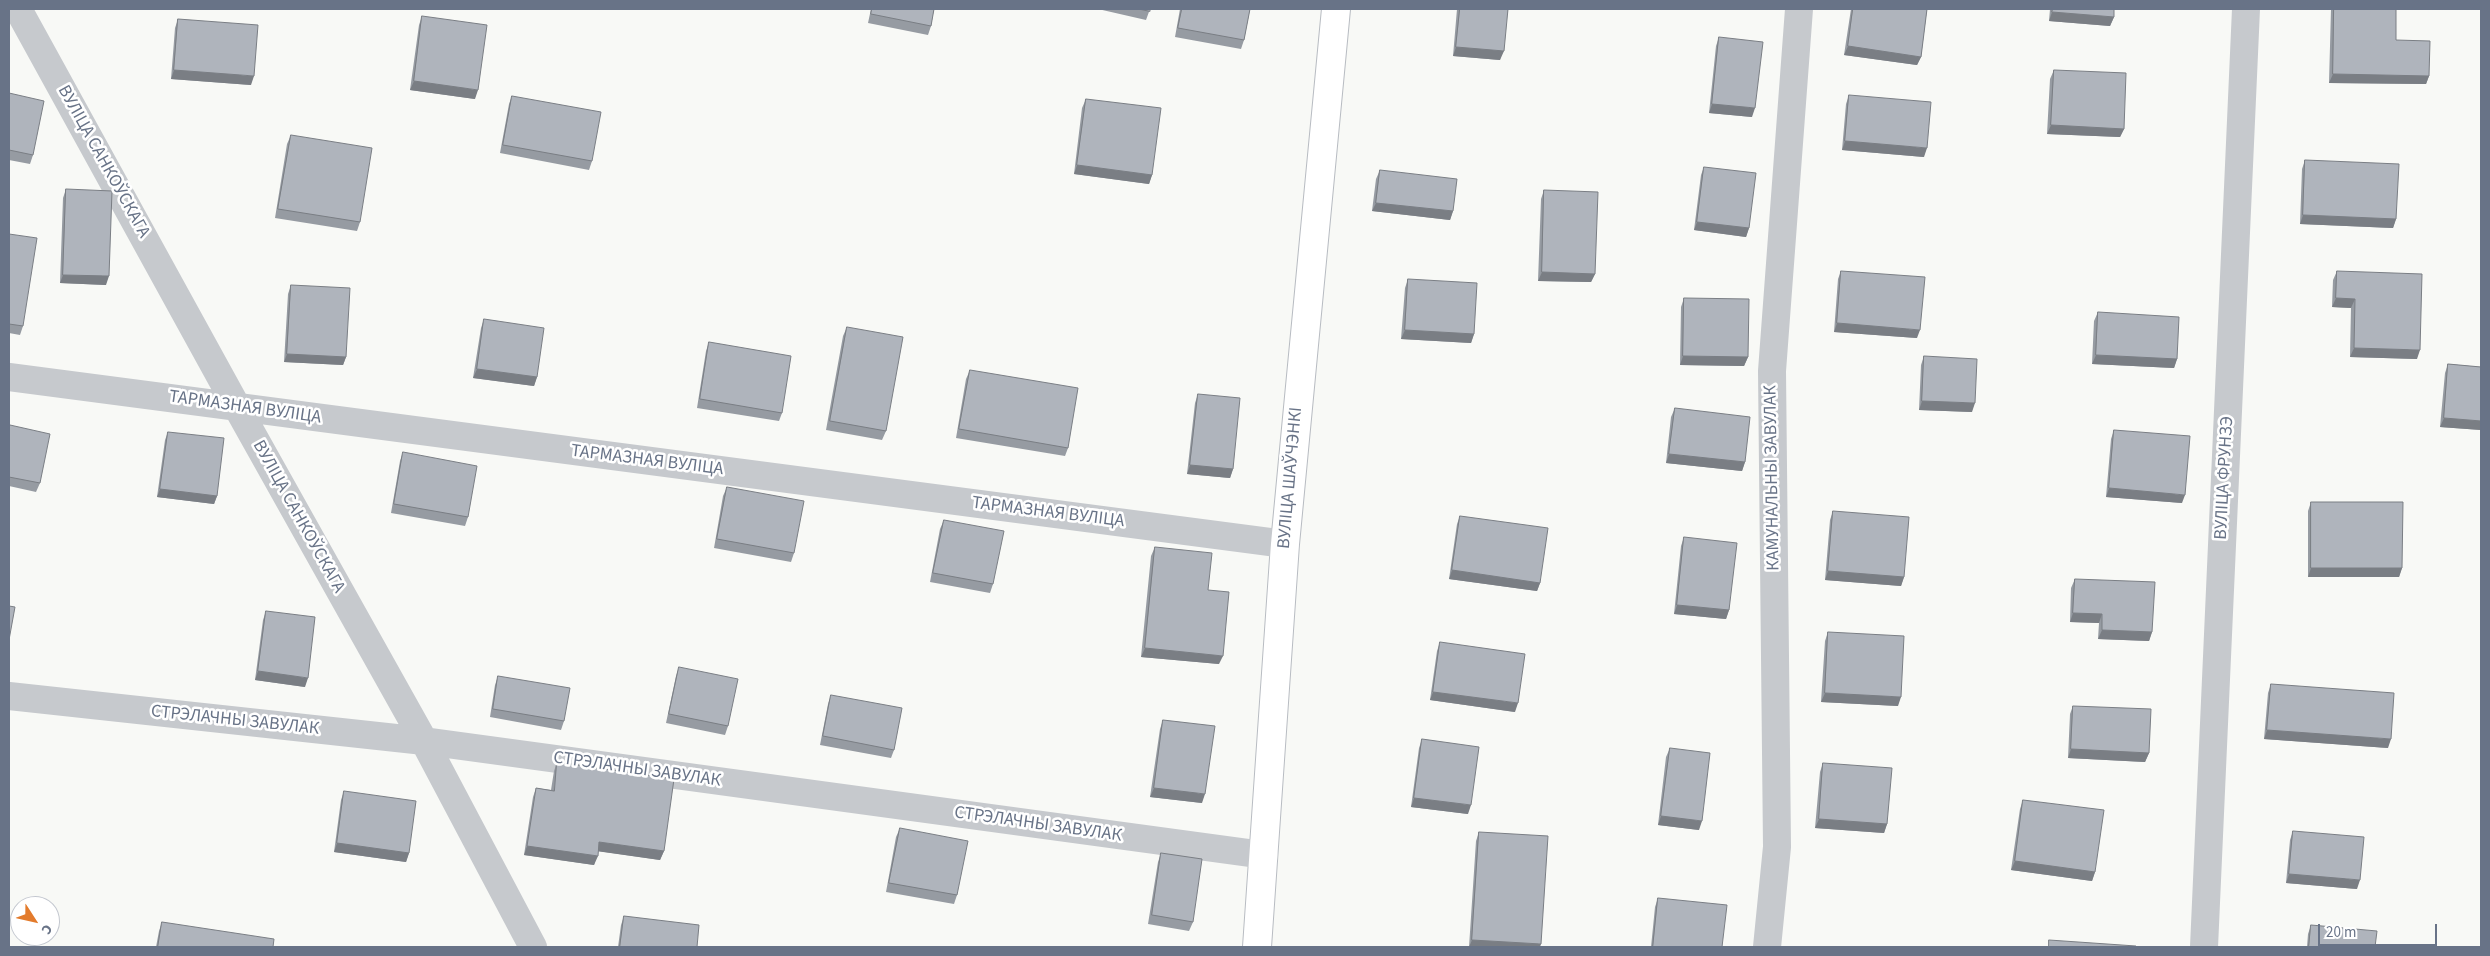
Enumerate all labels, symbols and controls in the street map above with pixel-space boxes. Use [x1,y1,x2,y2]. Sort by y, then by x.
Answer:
street label: ВУЛІЦА САНКОЎСКАГА [52,82,154,242]
street label: КАМУНАЛЬНЫ ЗАВУЛАК [1761,385,1785,571]
street label: ТАРМАЗНАЯ ВУЛІЦА [168,387,322,429]
street label: ВУЛІЦА ШАЎЧЭНКІ [1274,406,1308,550]
street label: ВУЛІЦА ФРУНЗЭ [2211,416,2239,540]
street label: ВУЛІЦА САНКОЎСКАГА [247,437,349,597]
street label: ТАРМАЗНАЯ ВУЛІЦА [570,441,724,481]
street label: ТАРМАЗНАЯ ВУЛІЦА [971,493,1125,533]
street label: СТРЭЛАЧНЫ ЗАВУЛАК [150,701,320,741]
street label: СТРЭЛАЧНЫ ЗАВУЛАК [552,748,722,792]
street label: СТРЭЛАЧНЫ ЗАВУЛАК [953,803,1123,847]
north arrow [10,896,60,946]
scale bar [2320,914,2439,946]
text: С [36,920,57,938]
text: 20 m [2326,922,2356,943]

